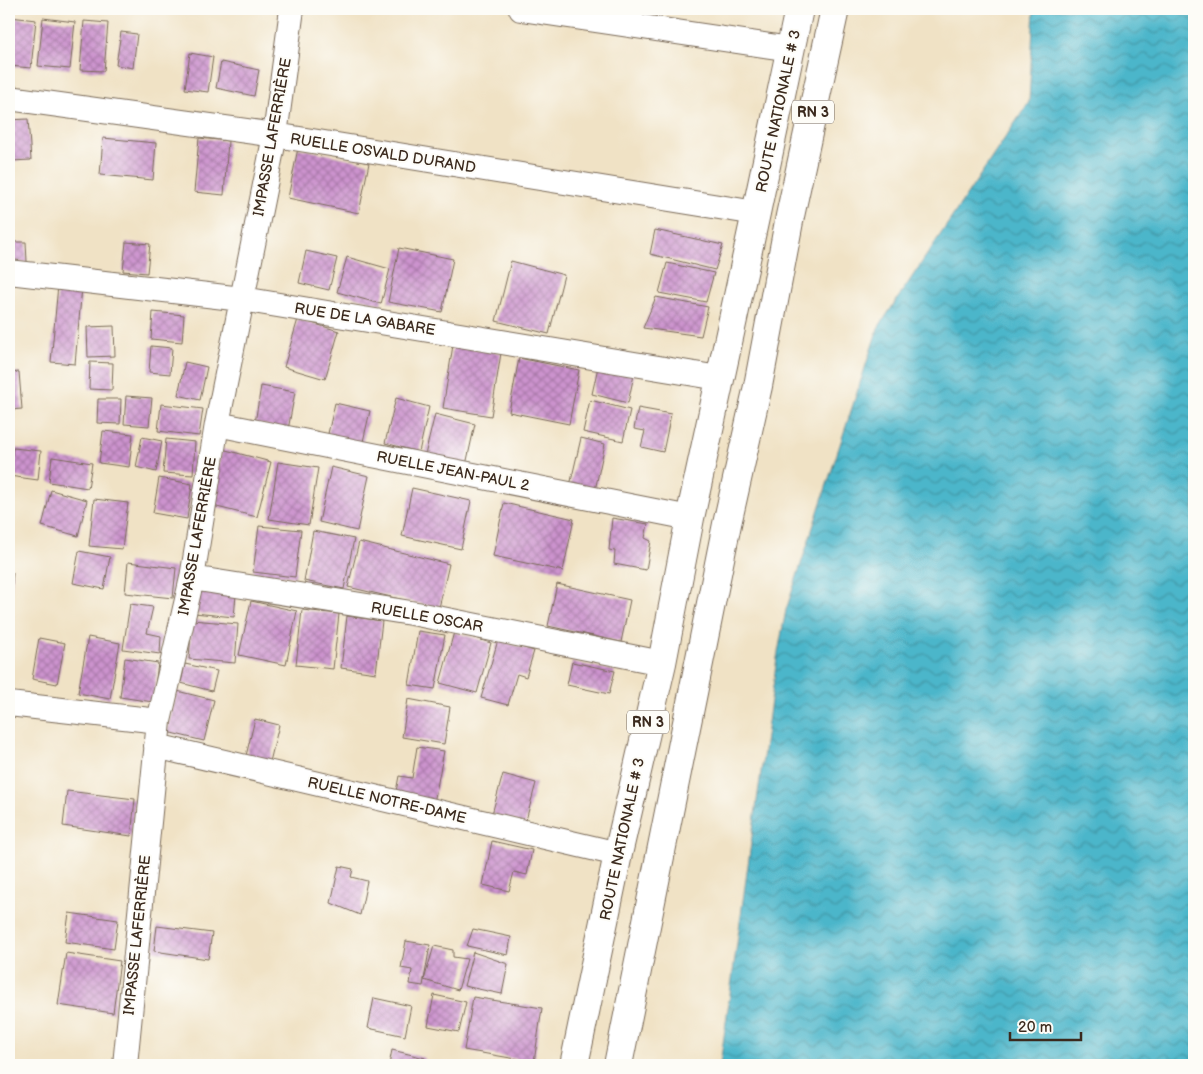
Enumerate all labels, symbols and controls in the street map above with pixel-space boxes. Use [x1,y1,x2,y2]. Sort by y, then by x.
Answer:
street label: ROUTE NATIONALE # 3 [752,28,805,194]
street label: IMPASSE LAFERRIÈRE [249,56,296,218]
road number: RN 3 [792,100,834,124]
street label: RUELLE OSVALD DURAND [289,129,477,178]
street label: RUE DE LA GABARE [293,299,437,340]
street label: RUELLE JEAN-PAUL 2 [375,447,531,496]
street label: IMPASSE LAFERRIÈRE [174,455,221,617]
street label: RUELLE OSCAR [369,598,485,637]
road number: RN 3 [627,710,669,734]
street label: ROUTE NATIONALE # 3 [596,756,649,922]
street label: RUELLE NOTRE-DAME [306,773,468,828]
street label: IMPASSE LAFERRIÈRE [120,854,155,1016]
scale bar [1010,1009,1082,1041]
text: 20 m [1018,1018,1052,1037]

